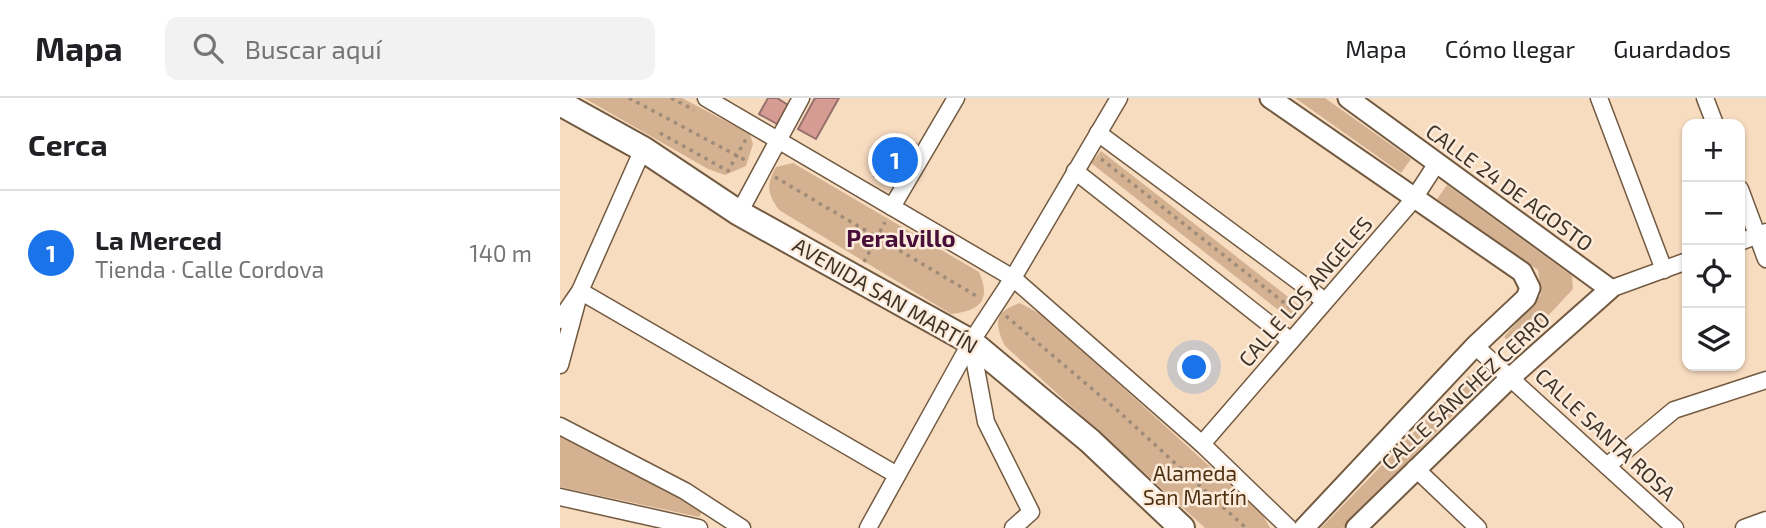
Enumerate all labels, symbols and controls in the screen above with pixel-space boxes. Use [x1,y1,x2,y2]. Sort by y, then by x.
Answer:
search box [165,17,655,80]
text: Mapa [35,28,123,68]
icon: search [189,29,227,67]
text: Buscar aquí [245,33,382,64]
text: Mapa [1345,34,1407,63]
text: Cómo llegar [1445,34,1575,63]
text: Guardados [1613,34,1731,63]
street label: CALLE 24 DE AGOSTO [1422,118,1598,256]
map controls [1682,119,1745,371]
button: + [1682,119,1745,182]
text: Cerca [28,126,108,162]
pin: 1 [872,134,918,186]
button: − [1682,182,1745,245]
street label: CALLE LOS ANGELES [1233,211,1377,371]
district label: Peralvillo [846,223,956,252]
text: La Merced [95,224,222,255]
street label: AVENIDA SAN MARTÍN [789,232,983,358]
text: 1 [46,239,56,267]
text: 140 m [470,239,532,267]
button: locate [1682,245,1745,308]
text: Tienda · Calle Cordova [95,255,324,283]
street label: CALLE SANCHEZ CERRO [1376,305,1554,474]
button: layers [1682,308,1745,371]
your location [1177,350,1211,384]
street label: CALLE SANTA ROSA [1531,362,1681,505]
park label: Alameda San Martín [1143,460,1247,509]

